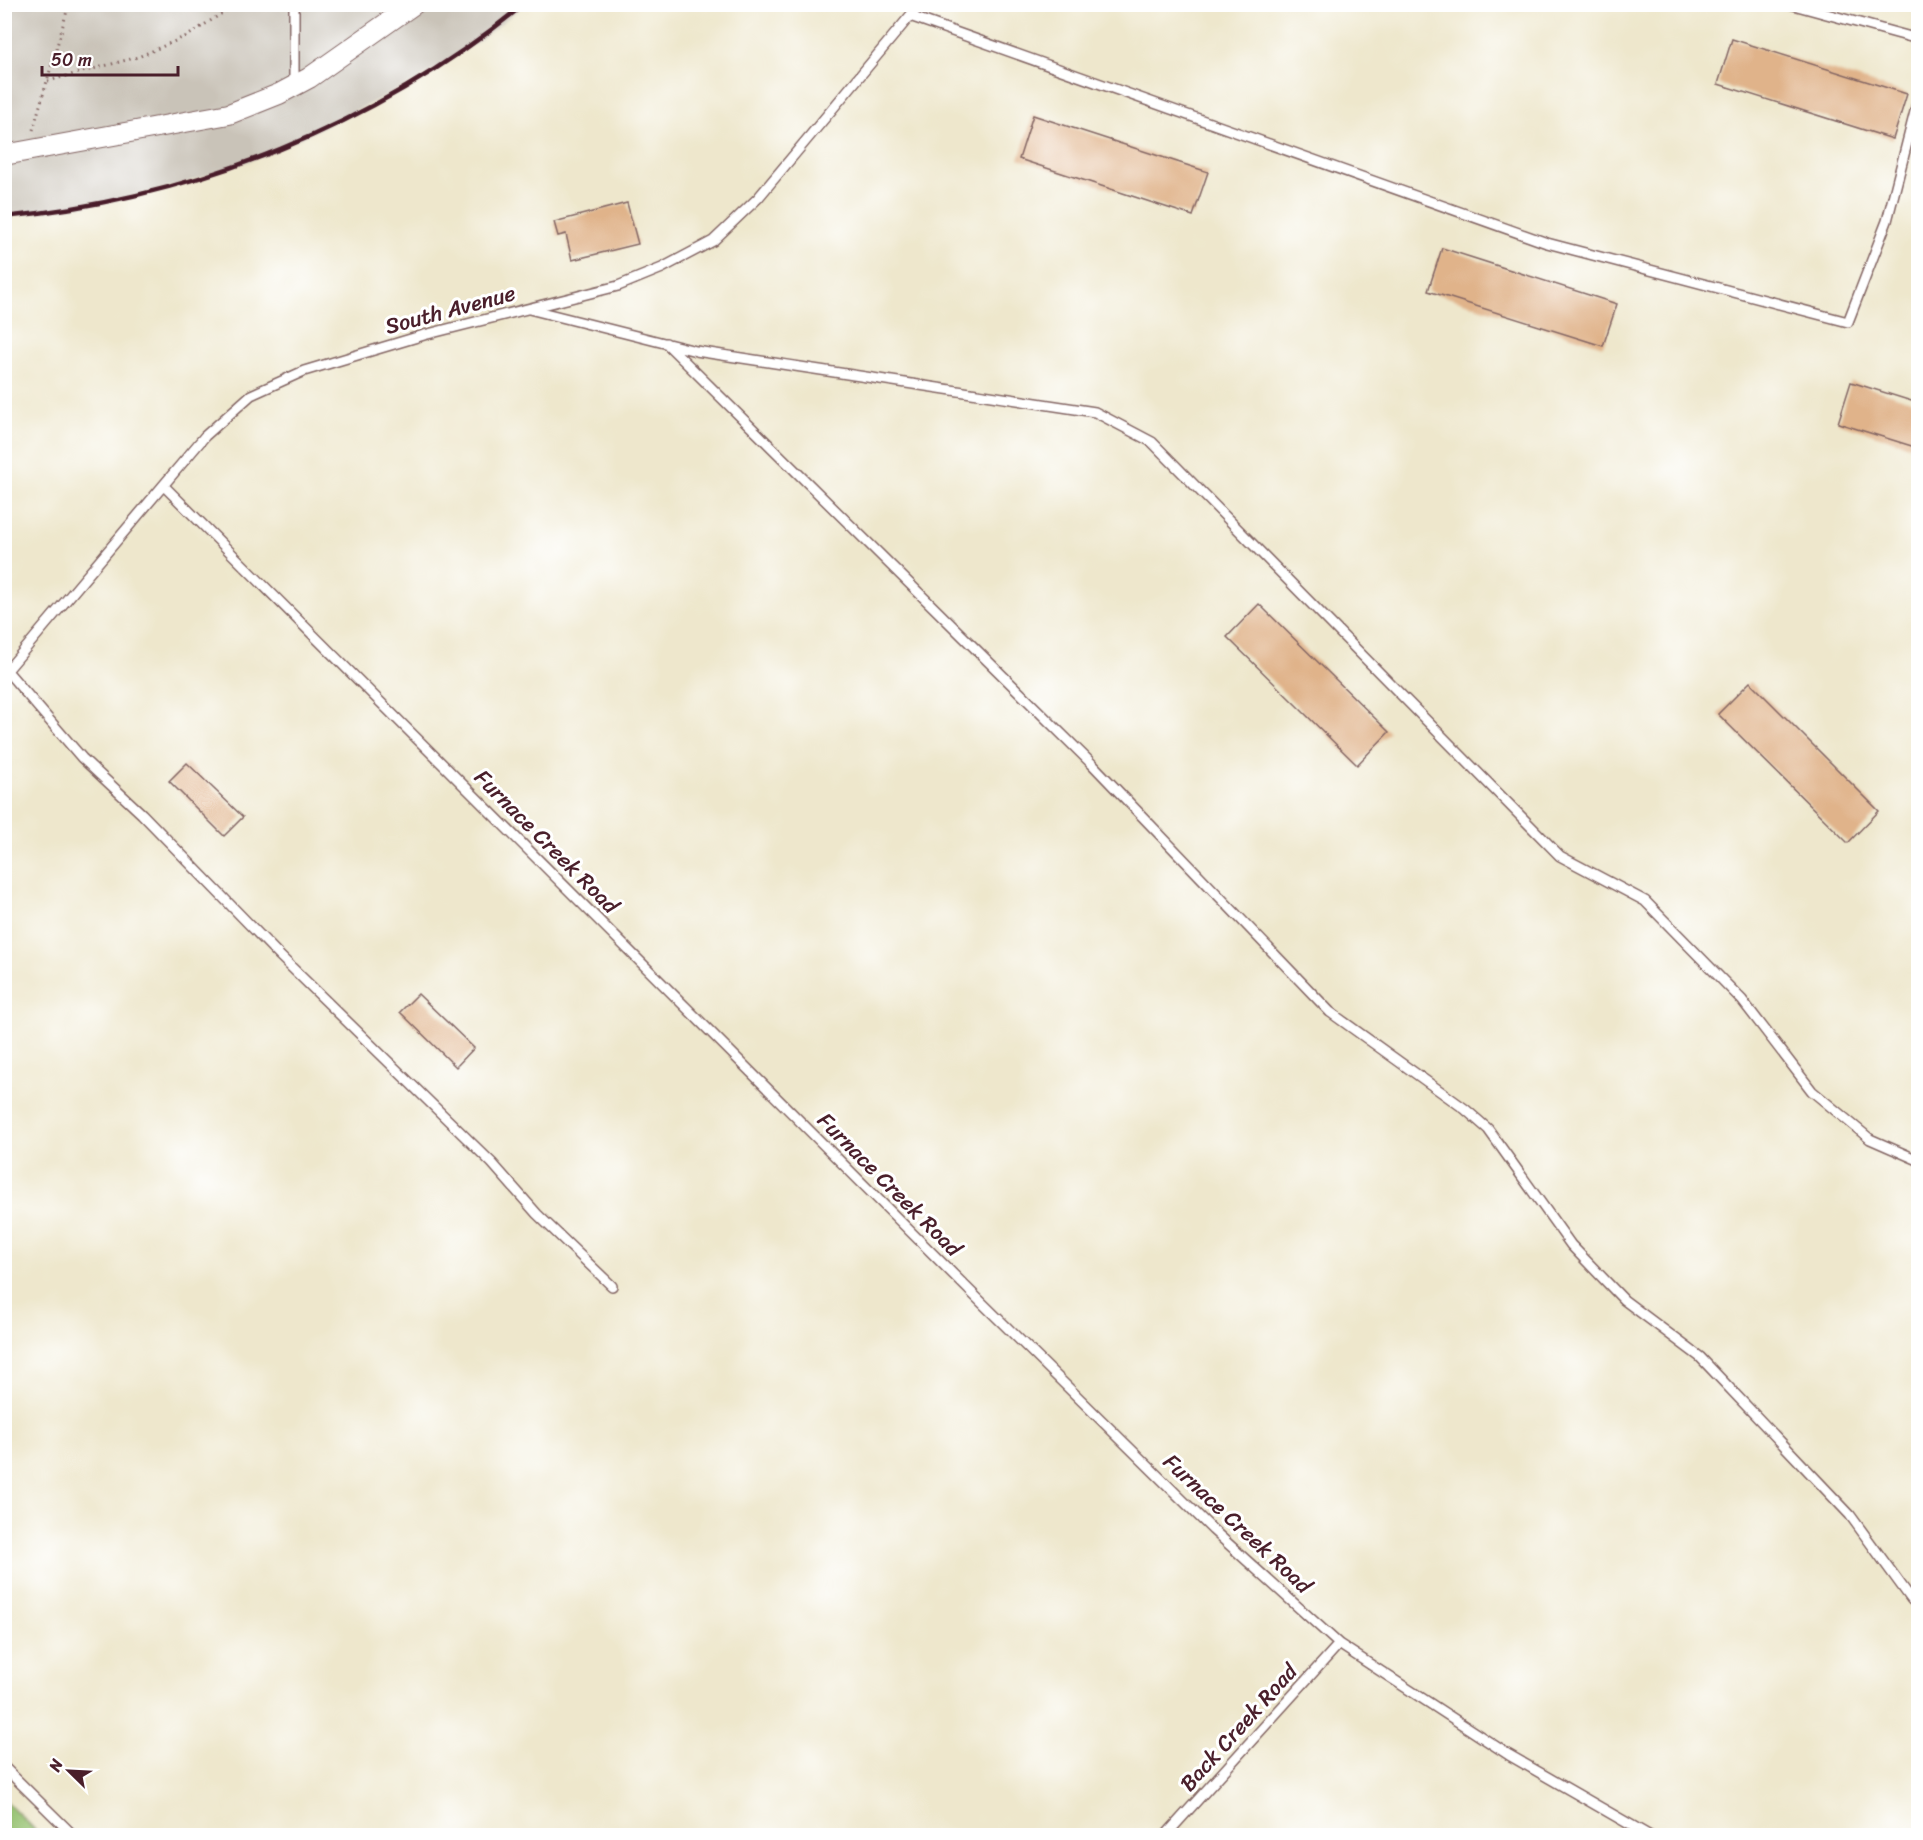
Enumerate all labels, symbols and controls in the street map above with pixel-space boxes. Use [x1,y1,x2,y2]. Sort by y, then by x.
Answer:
scale bar [42,39,178,77]
text: 50 m [51,44,92,76]
street label: South Avenue [380,273,520,346]
street label: Furnace Creek Road [465,759,630,924]
street label: Furnace Creek Road [808,1102,973,1267]
street label: Furnace Creek Road [1154,1443,1322,1604]
street label: Back Creek Road [1170,1653,1308,1801]
north arrow [39,1741,99,1801]
text: N [40,1753,72,1777]

